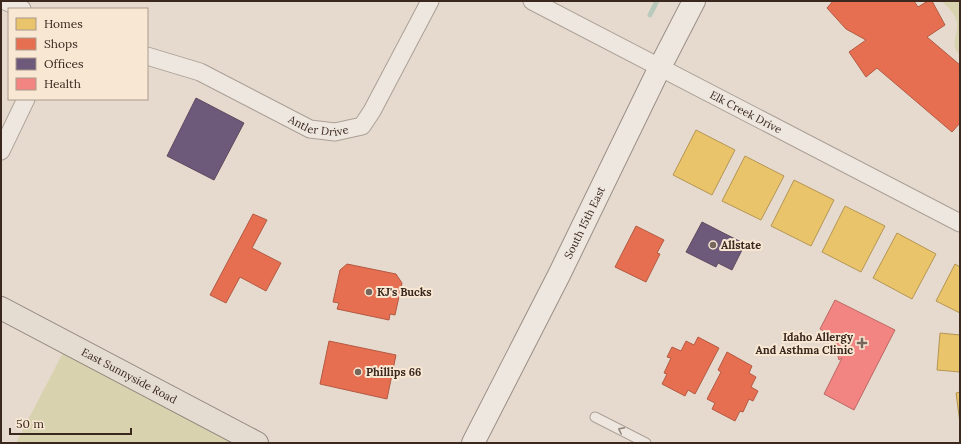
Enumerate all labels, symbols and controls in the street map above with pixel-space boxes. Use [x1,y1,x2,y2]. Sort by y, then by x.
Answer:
legend [8,8,148,100]
text: Homes [44,16,83,31]
text: Shops [44,36,78,51]
text: Offices [44,56,84,71]
text: Health [44,76,81,91]
street label: Elk Creek Drive [708,87,784,136]
street label: Antler Drive [285,112,350,139]
street label: South 15th East [561,183,608,261]
place label: Allstate [721,238,761,252]
marker: Allstate [708,240,718,250]
place label: KJ's Bucks [377,285,432,299]
marker: KJ's Bucks [364,287,374,297]
place label: Idaho Allergy And Asthma Clinic [756,330,854,357]
marker: Idaho Allergy And Asthma Clinic [856,337,868,349]
street label: East Sunnyside Road [79,345,180,407]
place label: Phillips 66 [366,365,421,379]
marker: Phillips 66 [353,367,363,377]
scale bar [10,410,131,436]
text: 50 m [16,416,44,431]
one-way arrow [618,427,625,435]

